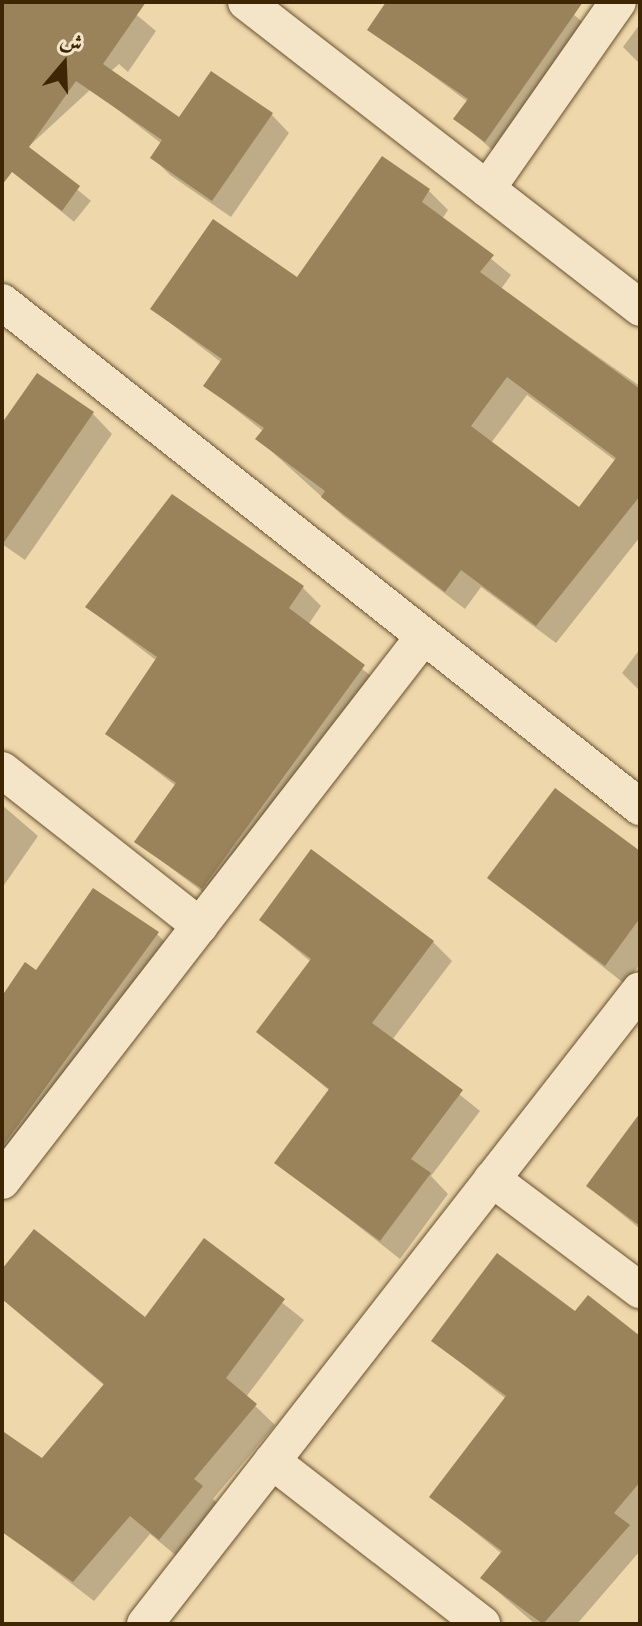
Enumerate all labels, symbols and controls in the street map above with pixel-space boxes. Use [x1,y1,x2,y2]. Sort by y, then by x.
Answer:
text: ش [56,23,87,60]
north arrow [24,24,104,104]

